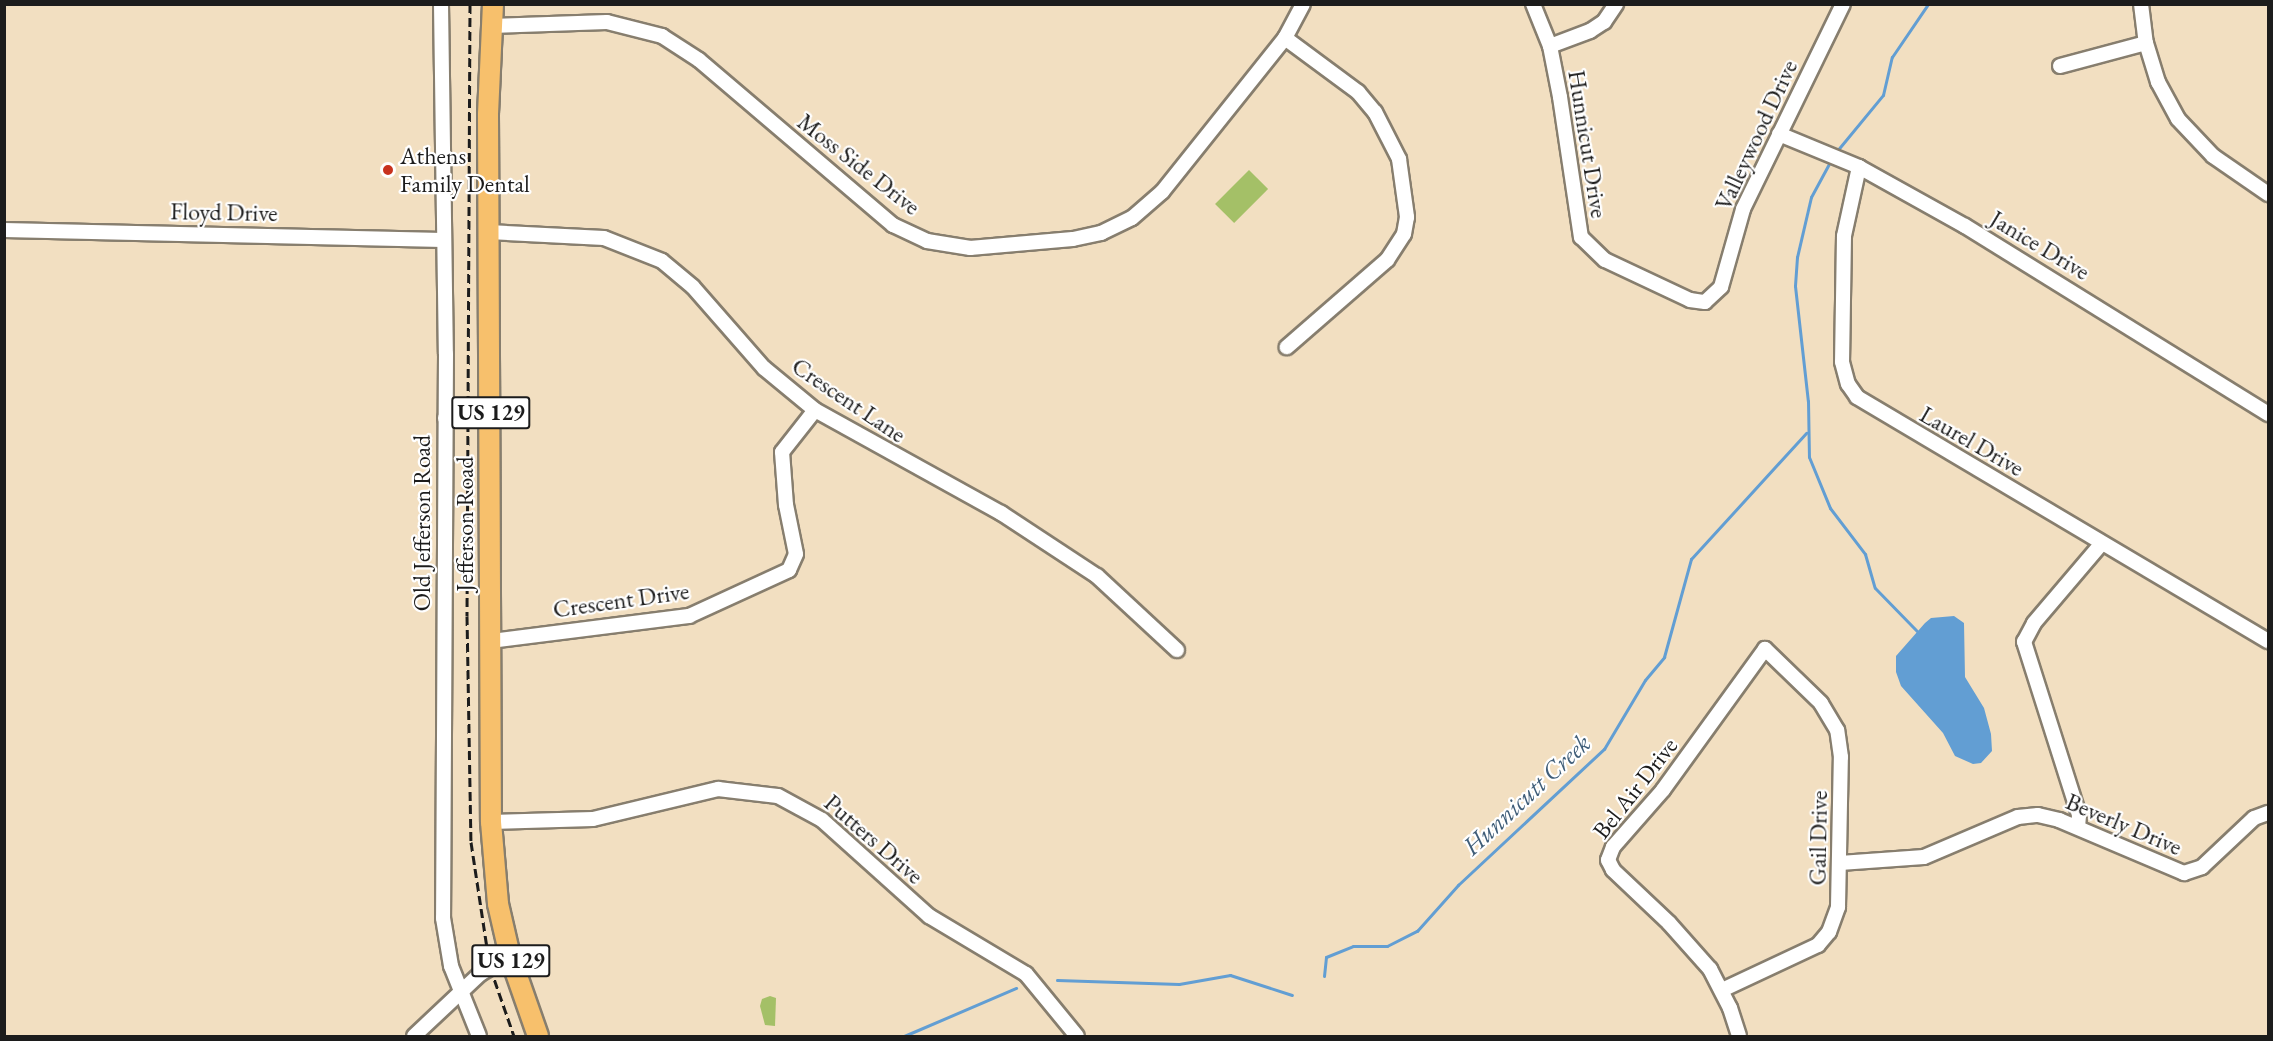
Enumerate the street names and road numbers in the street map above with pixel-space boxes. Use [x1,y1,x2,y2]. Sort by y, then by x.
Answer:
street label: Valleywood Drive [1709,55,1803,215]
street label: Hunnicut Drive [1562,68,1614,220]
street label: Moss Side Drive [792,107,926,221]
street label: Floyd Drive [170,197,278,227]
street label: Janice Drive [1985,204,2095,286]
street label: Crescent Lane [786,351,912,449]
road number: US 129 [450,394,532,432]
street label: Laurel Drive [1915,400,2029,482]
street label: Old Jefferson Road [408,435,436,611]
street label: Jefferson Road [451,456,479,592]
street label: Crescent Drive [551,576,691,624]
street label: Bel Air Drive [1587,732,1683,844]
street label: Beverly Drive [2062,787,2186,861]
street label: Putters Drive [818,788,930,890]
street label: Gail Drive [1803,790,1833,886]
road number: US 129 [470,942,552,980]

